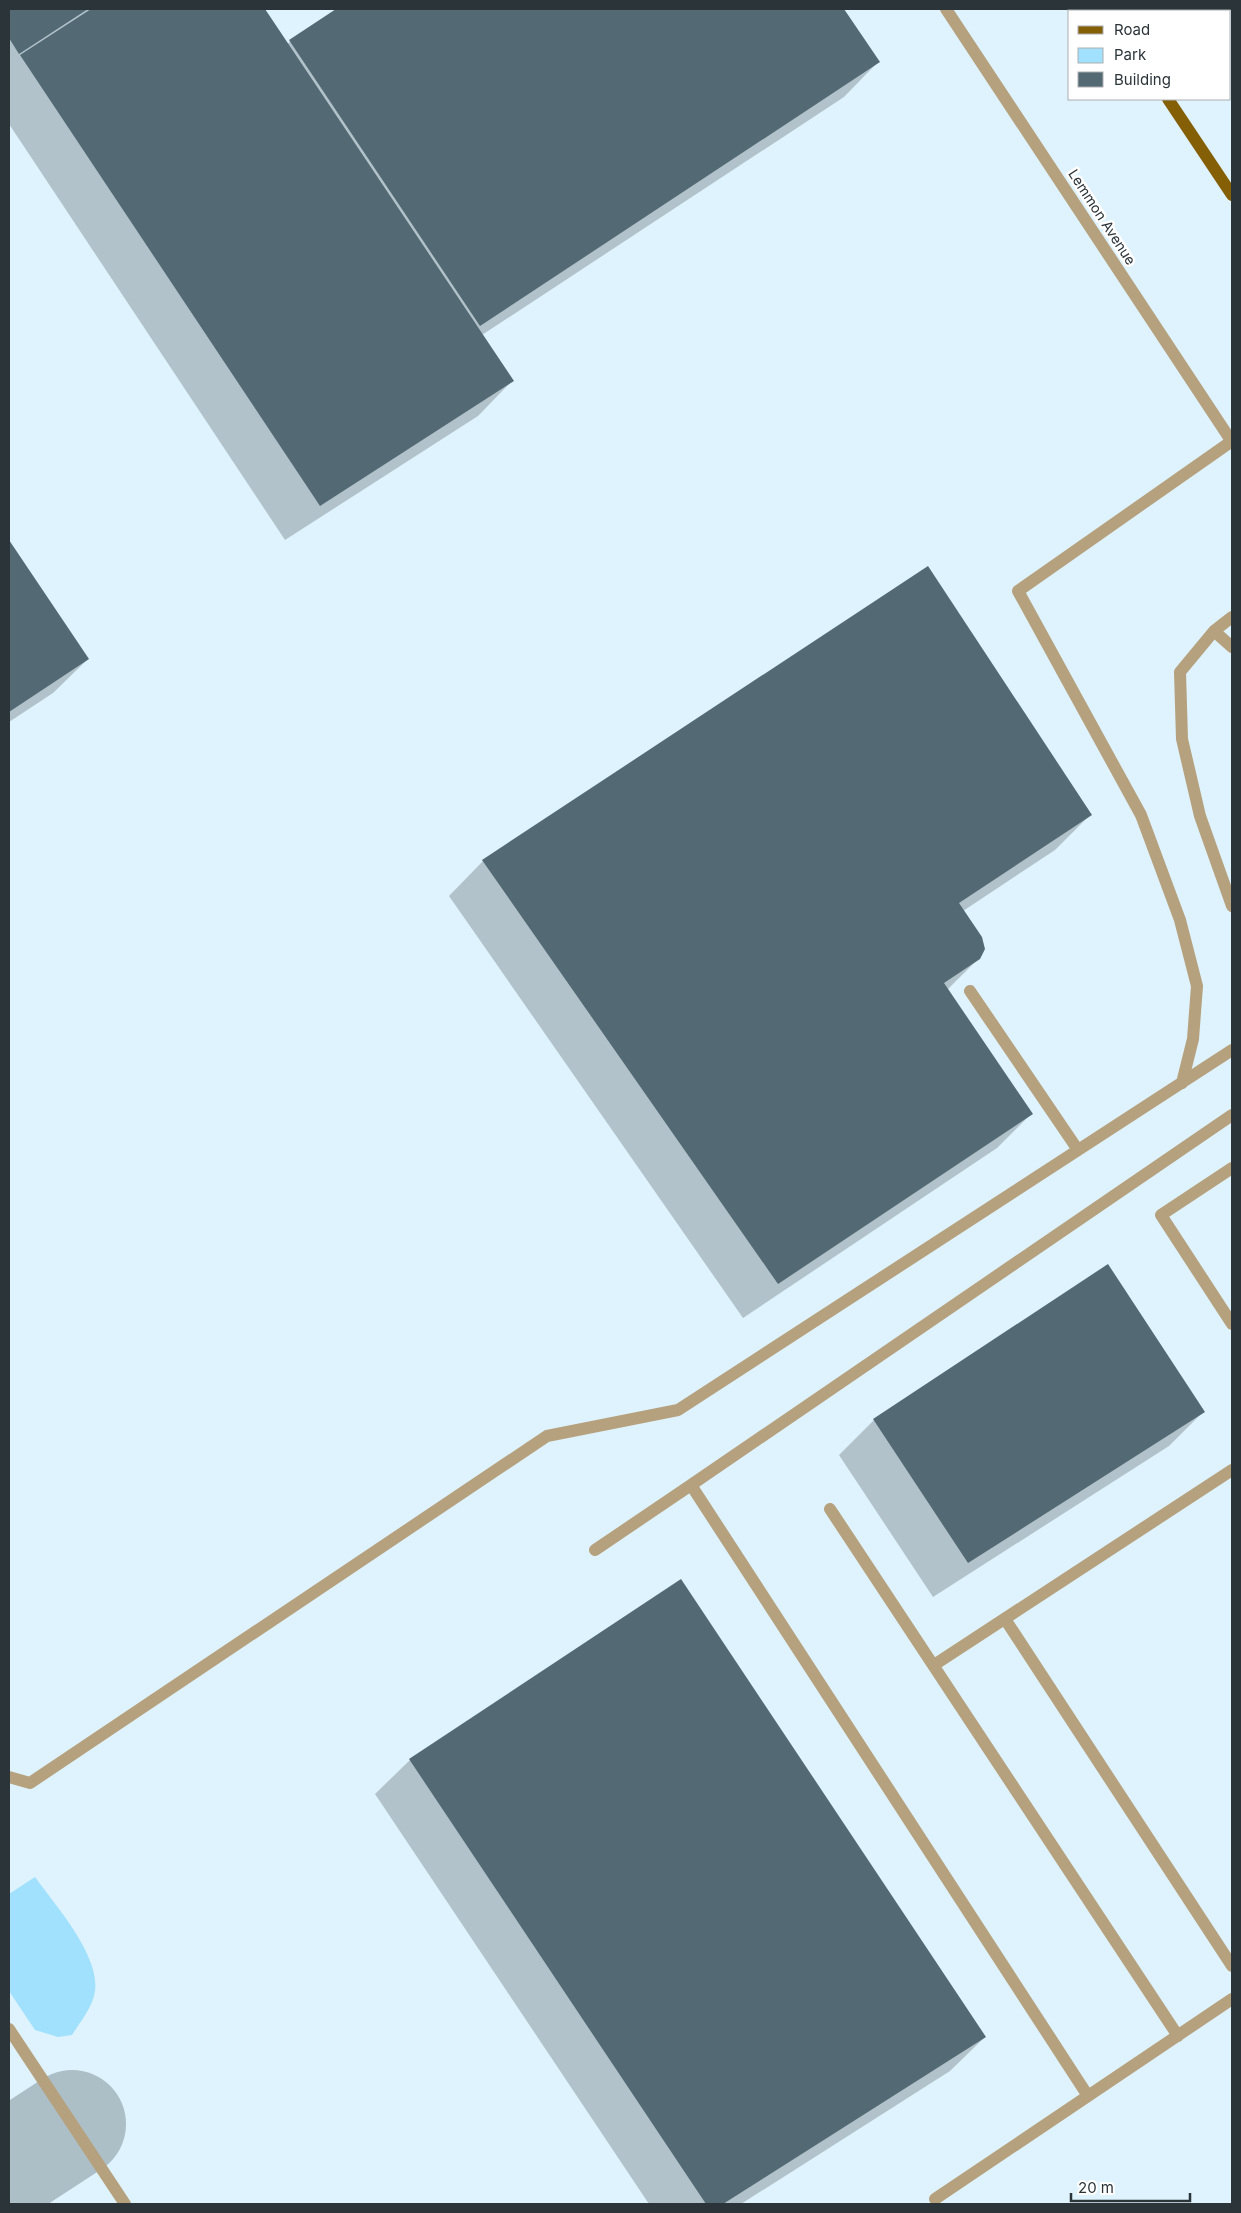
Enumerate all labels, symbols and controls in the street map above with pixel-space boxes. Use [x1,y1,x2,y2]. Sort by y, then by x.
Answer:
legend [1068,10,1231,100]
text: Road [1114,20,1150,39]
text: Park [1114,45,1147,64]
text: Building [1114,70,1171,89]
street label: Lemmon Avenue [1065,166,1140,268]
scale bar [1071,2170,1190,2202]
text: 20 m [1078,2178,1114,2197]

